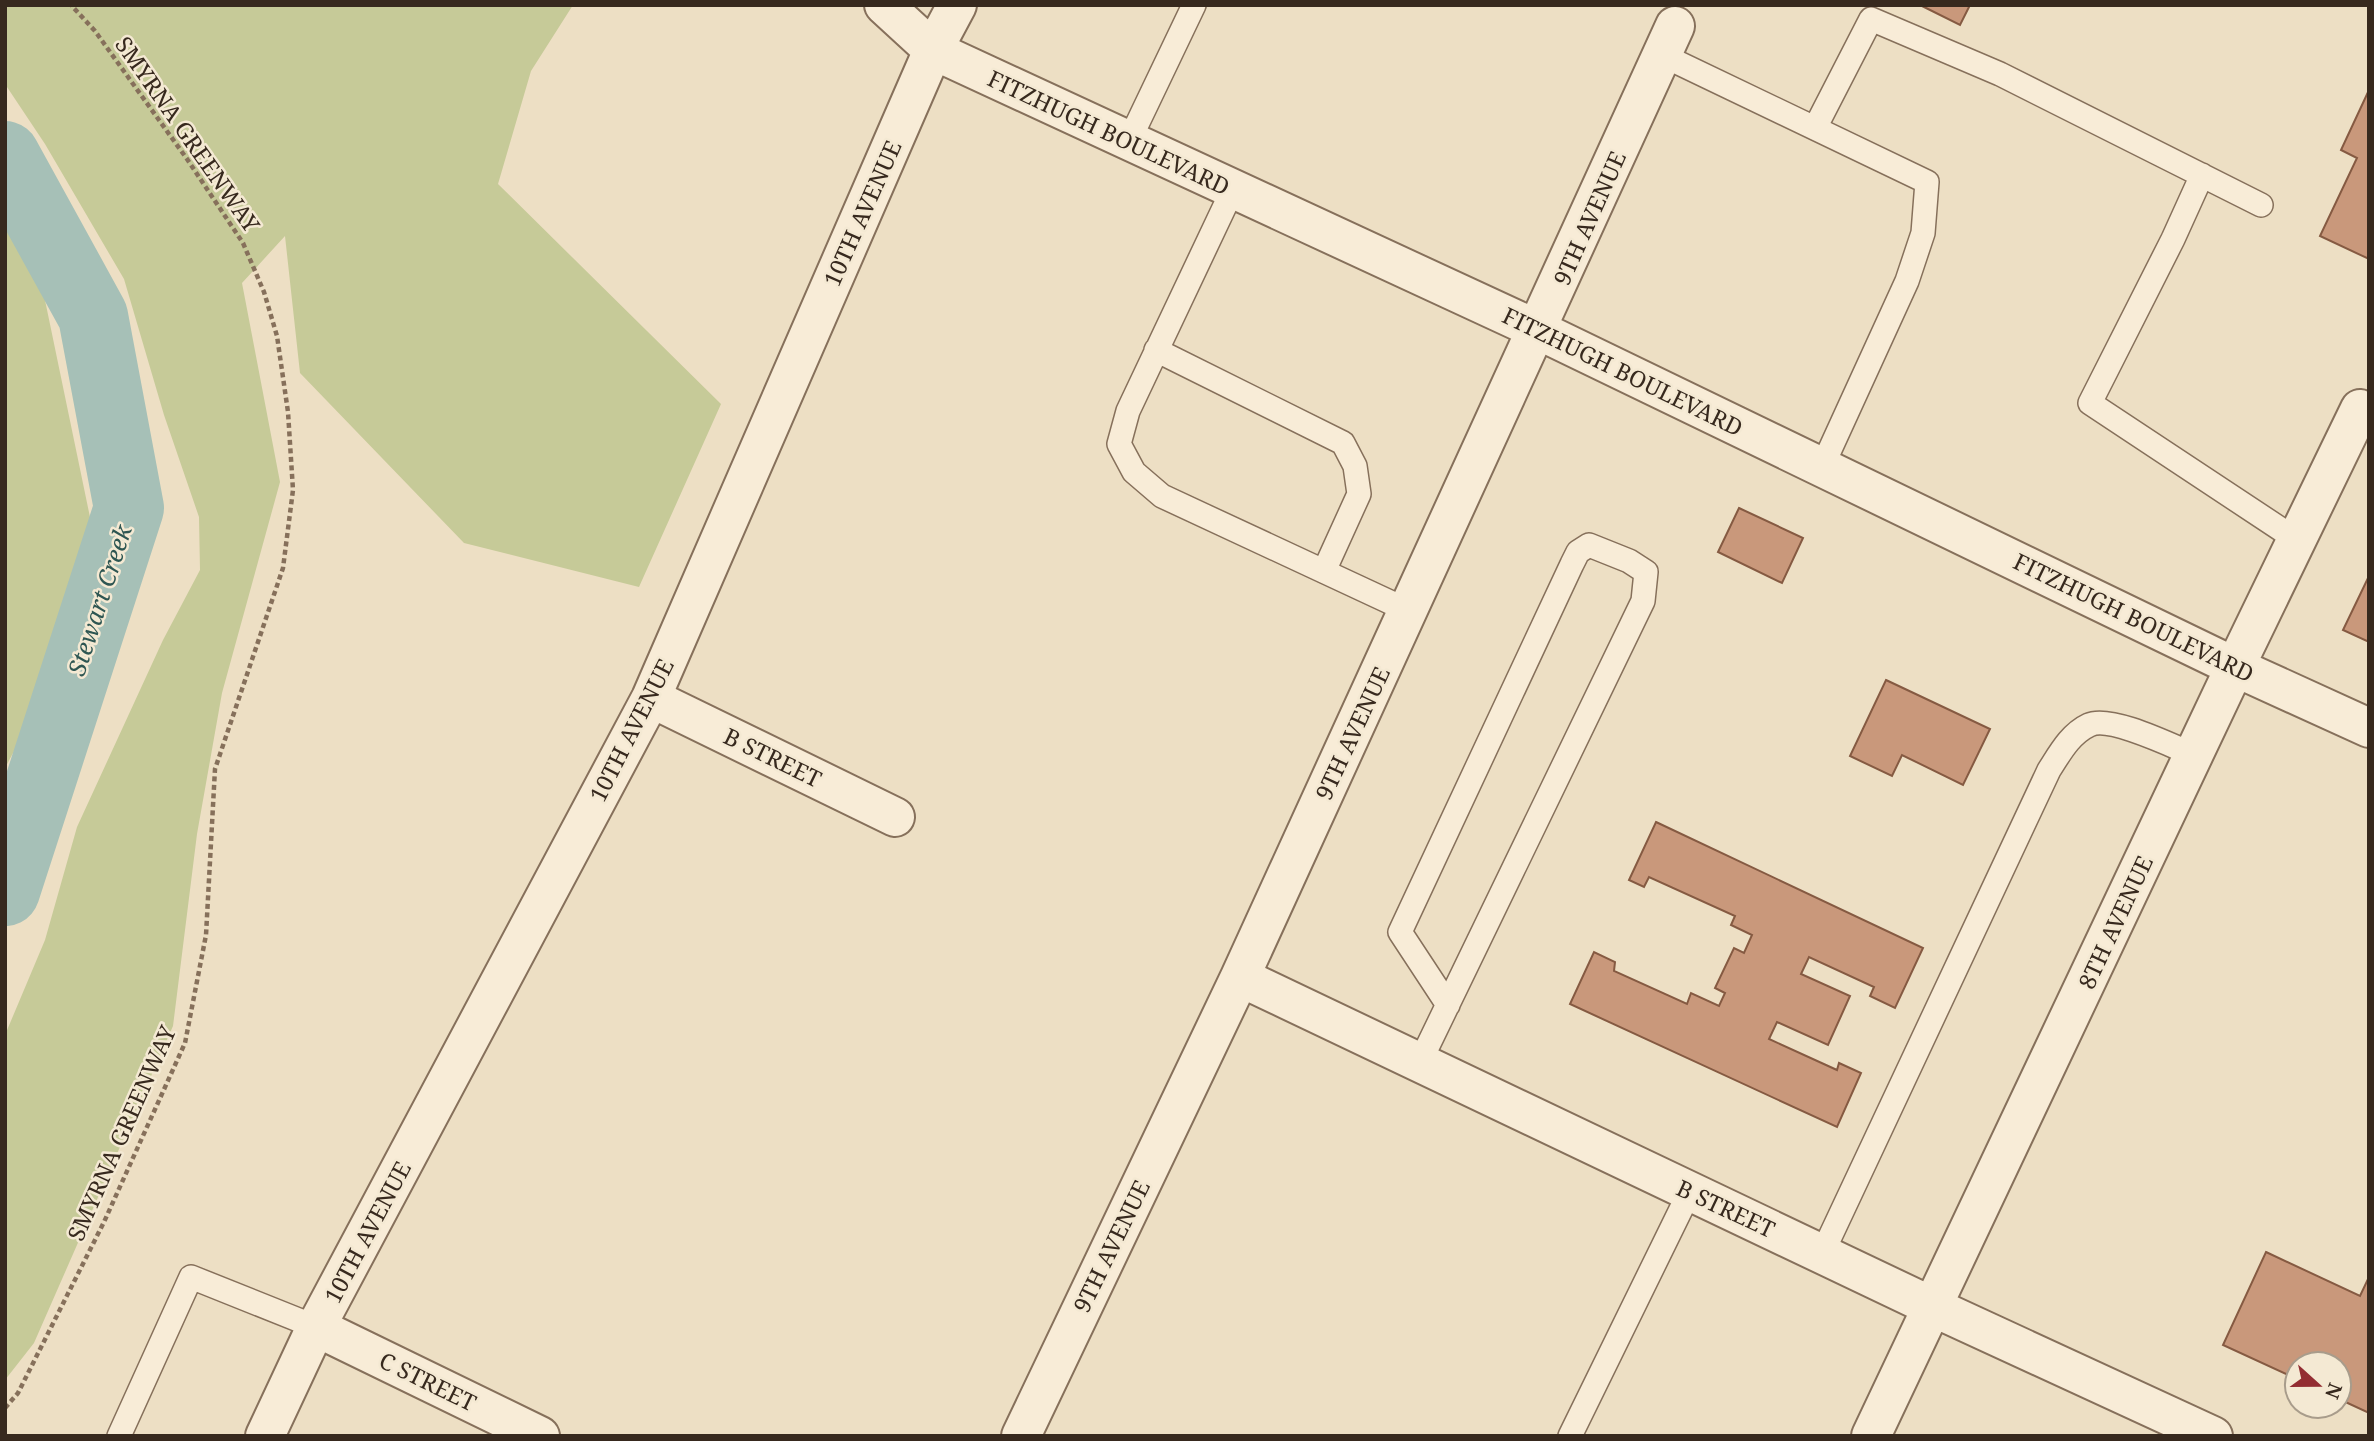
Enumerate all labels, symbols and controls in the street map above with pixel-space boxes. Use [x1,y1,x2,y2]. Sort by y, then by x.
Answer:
street label: SMYRNA GREENWAY [108,30,268,239]
street label: FITZHUGH BOULEVARD [983,62,1235,202]
street label: 10TH AVENUE [816,135,908,291]
street label: 9TH AVENUE [1545,146,1633,290]
street label: FITZHUGH BOULEVARD [1498,299,1748,443]
water label: Stewart Creek [59,519,139,680]
street label: FITZHUGH BOULEVARD [2009,545,2259,689]
street label: 10TH AVENUE [581,653,681,807]
street label: 9TH AVENUE [1307,661,1397,805]
street label: B STREET [719,720,827,794]
street label: 8TH AVENUE [2070,850,2160,994]
street label: SMYRNA GREENWAY [59,1020,183,1246]
street label: 10TH AVENUE [316,1155,418,1309]
street label: B STREET [1672,1171,1780,1245]
street label: 9TH AVENUE [1065,1174,1157,1318]
street label: C STREET [374,1344,482,1418]
north arrow [2283,1350,2353,1420]
text: N [2319,1379,2349,1403]

